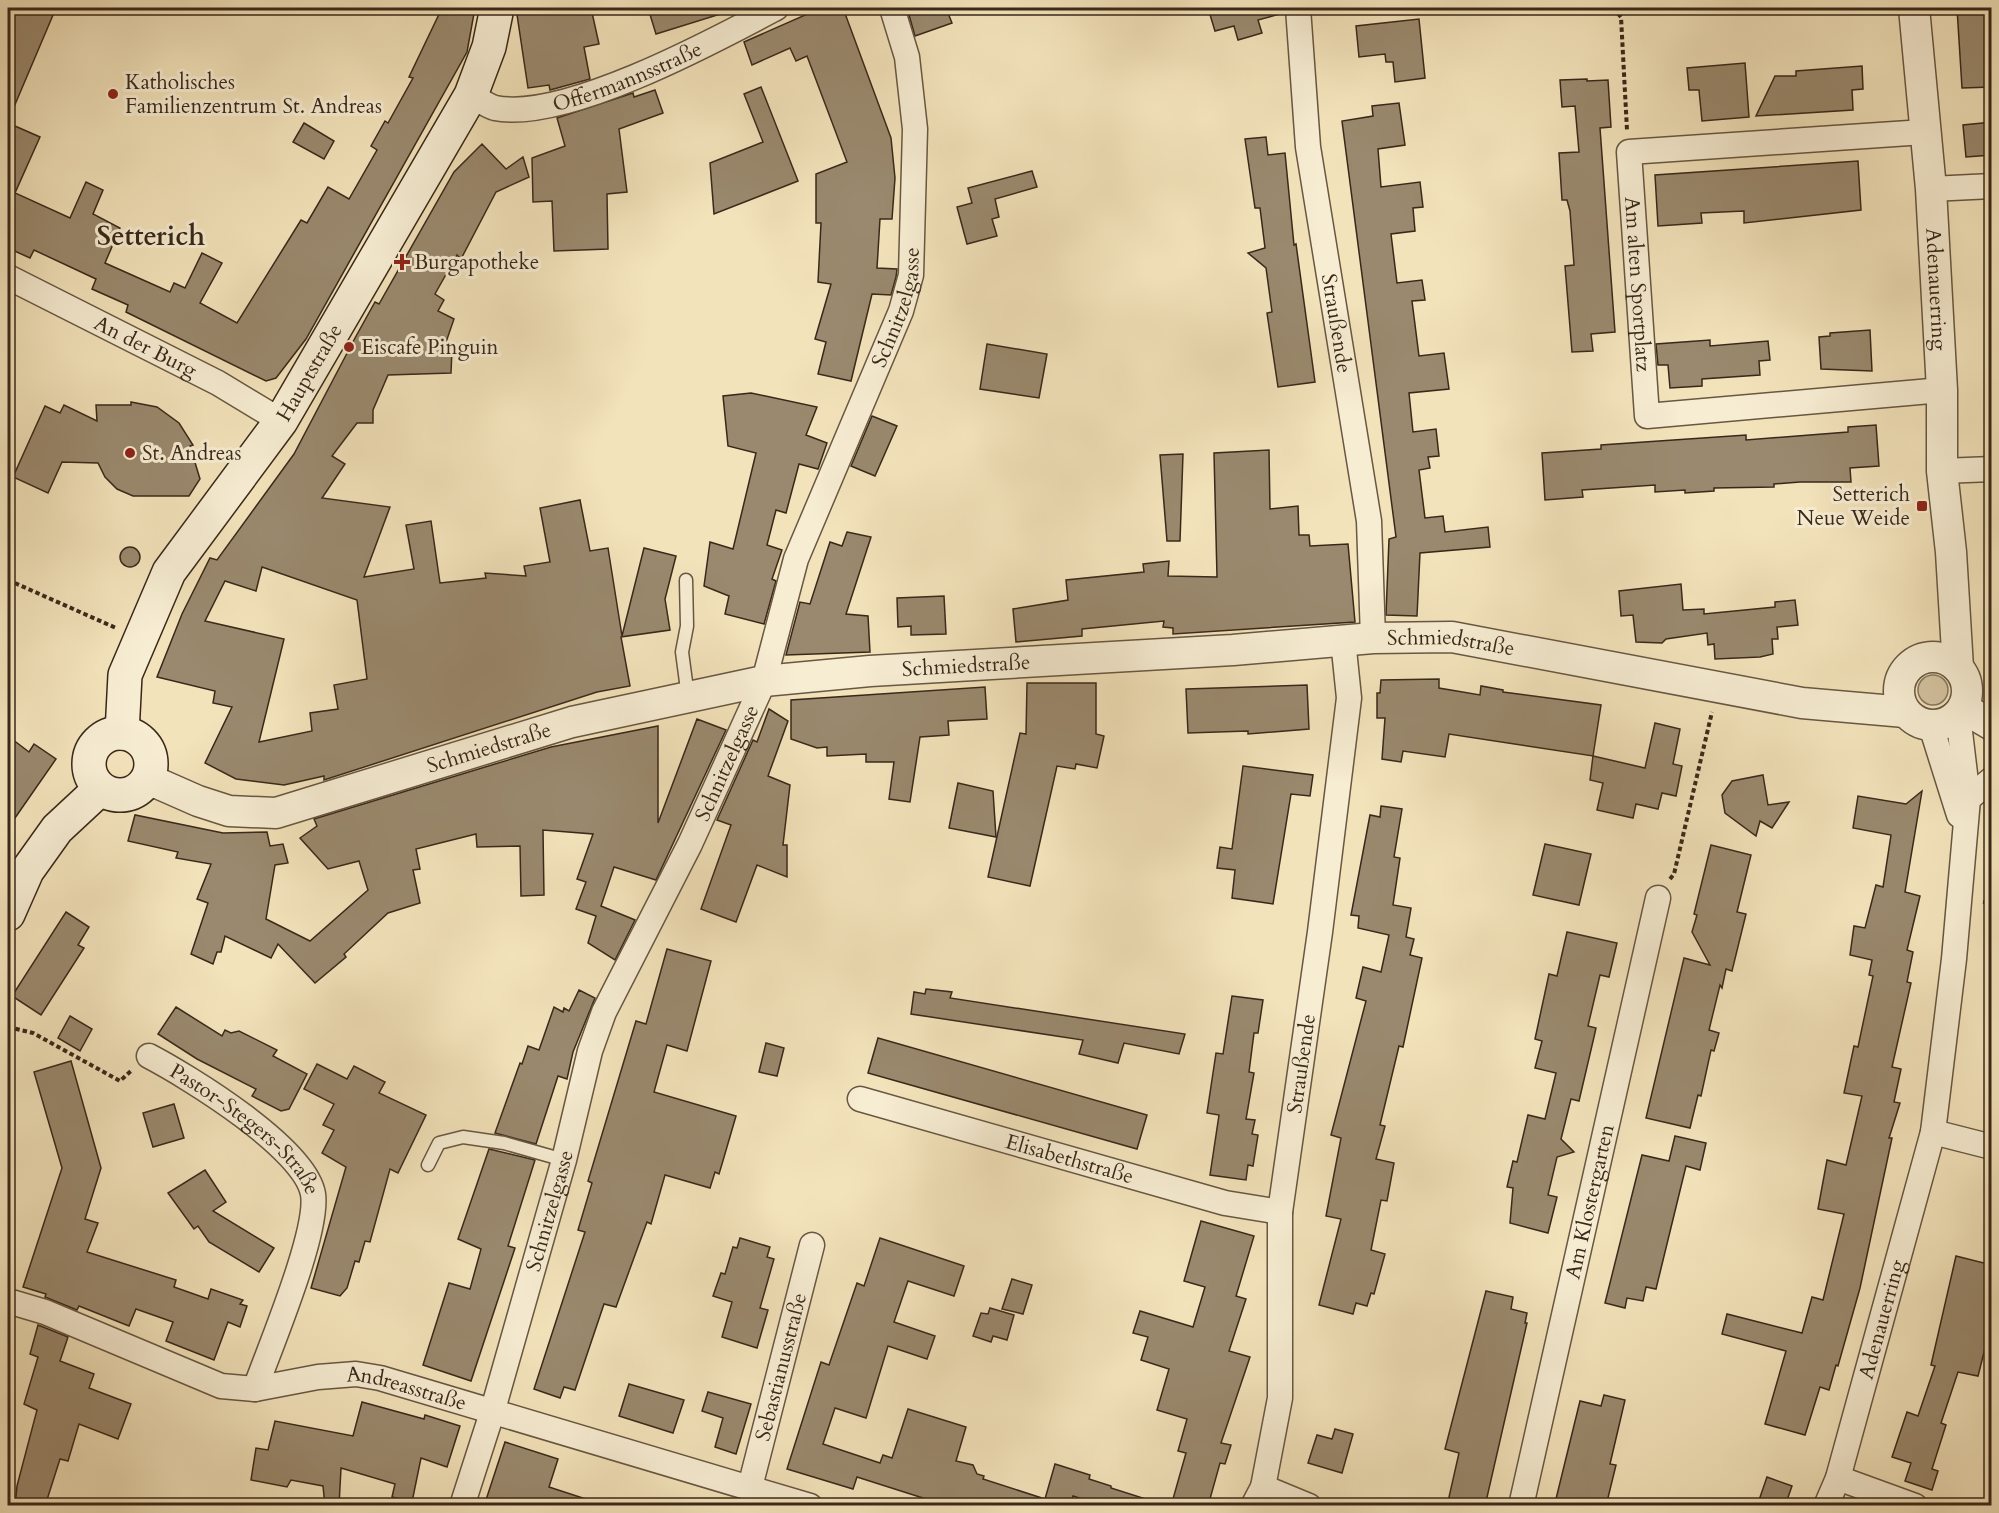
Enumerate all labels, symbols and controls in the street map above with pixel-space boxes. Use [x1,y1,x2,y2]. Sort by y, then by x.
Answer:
street label: Offermannsstraße [549,34,707,119]
place label: Katholisches Familienzentrum St. Andreas [125,68,382,121]
marker: Katholisches Familienzentrum St. Andreas [106,87,120,101]
street label: Am alten Sportplatz [1618,195,1658,373]
district label: Setterich [97,218,205,255]
street label: Adenauerring [1919,227,1954,351]
street label: Schnitzelgasse [864,247,926,372]
place label: Burgapotheke [414,248,539,277]
marker: Burgapotheke [395,255,409,269]
street label: Straußende [1314,272,1359,375]
street label: An der Burg [89,308,202,385]
street label: Hauptstraße [269,319,349,427]
place label: Eiscafe Pinguin [361,333,499,362]
marker: Eiscafe Pinguin [342,340,356,354]
place label: St. Andreas [142,439,241,468]
marker: St. Andreas [123,446,137,460]
place label: Setterich Neue Weide [1796,480,1910,533]
marker: Setterich Neue Weide [1915,499,1929,513]
street label: Schmiedstraße [1387,623,1517,663]
street label: Schmiedstraße [901,647,1031,684]
street label: Schnitzelgasse [688,700,766,826]
street label: Schmiedstraße [423,715,555,780]
street label: Straußende [1280,1012,1323,1115]
street label: Pastor-Stegers-Straße [164,1056,327,1198]
street label: Am Klostergarten [1558,1121,1621,1282]
street label: Elisabethstraße [1002,1127,1137,1191]
street label: Schnitzelgasse [519,1147,580,1275]
street label: Adenauerring [1851,1256,1912,1382]
street label: Sebastianusstraße [748,1290,814,1444]
street label: Andreasstraße [345,1359,470,1417]

